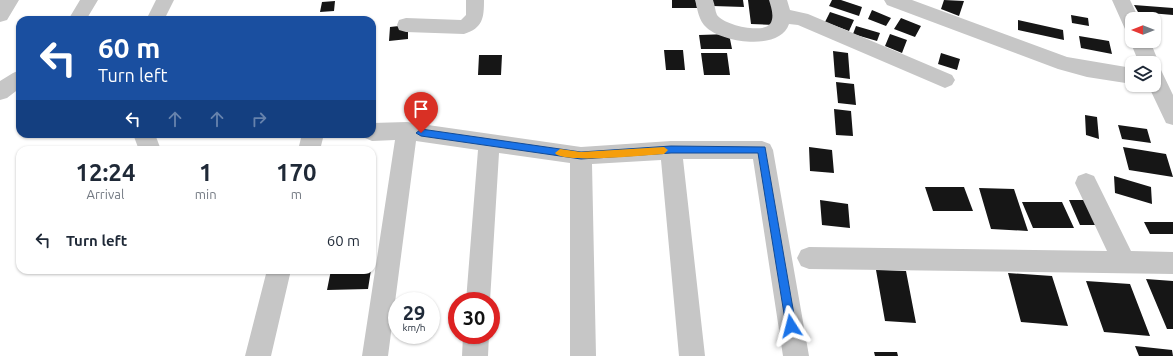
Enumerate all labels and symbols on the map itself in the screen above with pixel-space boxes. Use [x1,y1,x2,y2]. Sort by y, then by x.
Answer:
north arrow [1125,12,1161,48]
pin [404,92,438,133]
speed limit sign: 30 [448,292,500,344]
position arrow [770,305,812,347]

